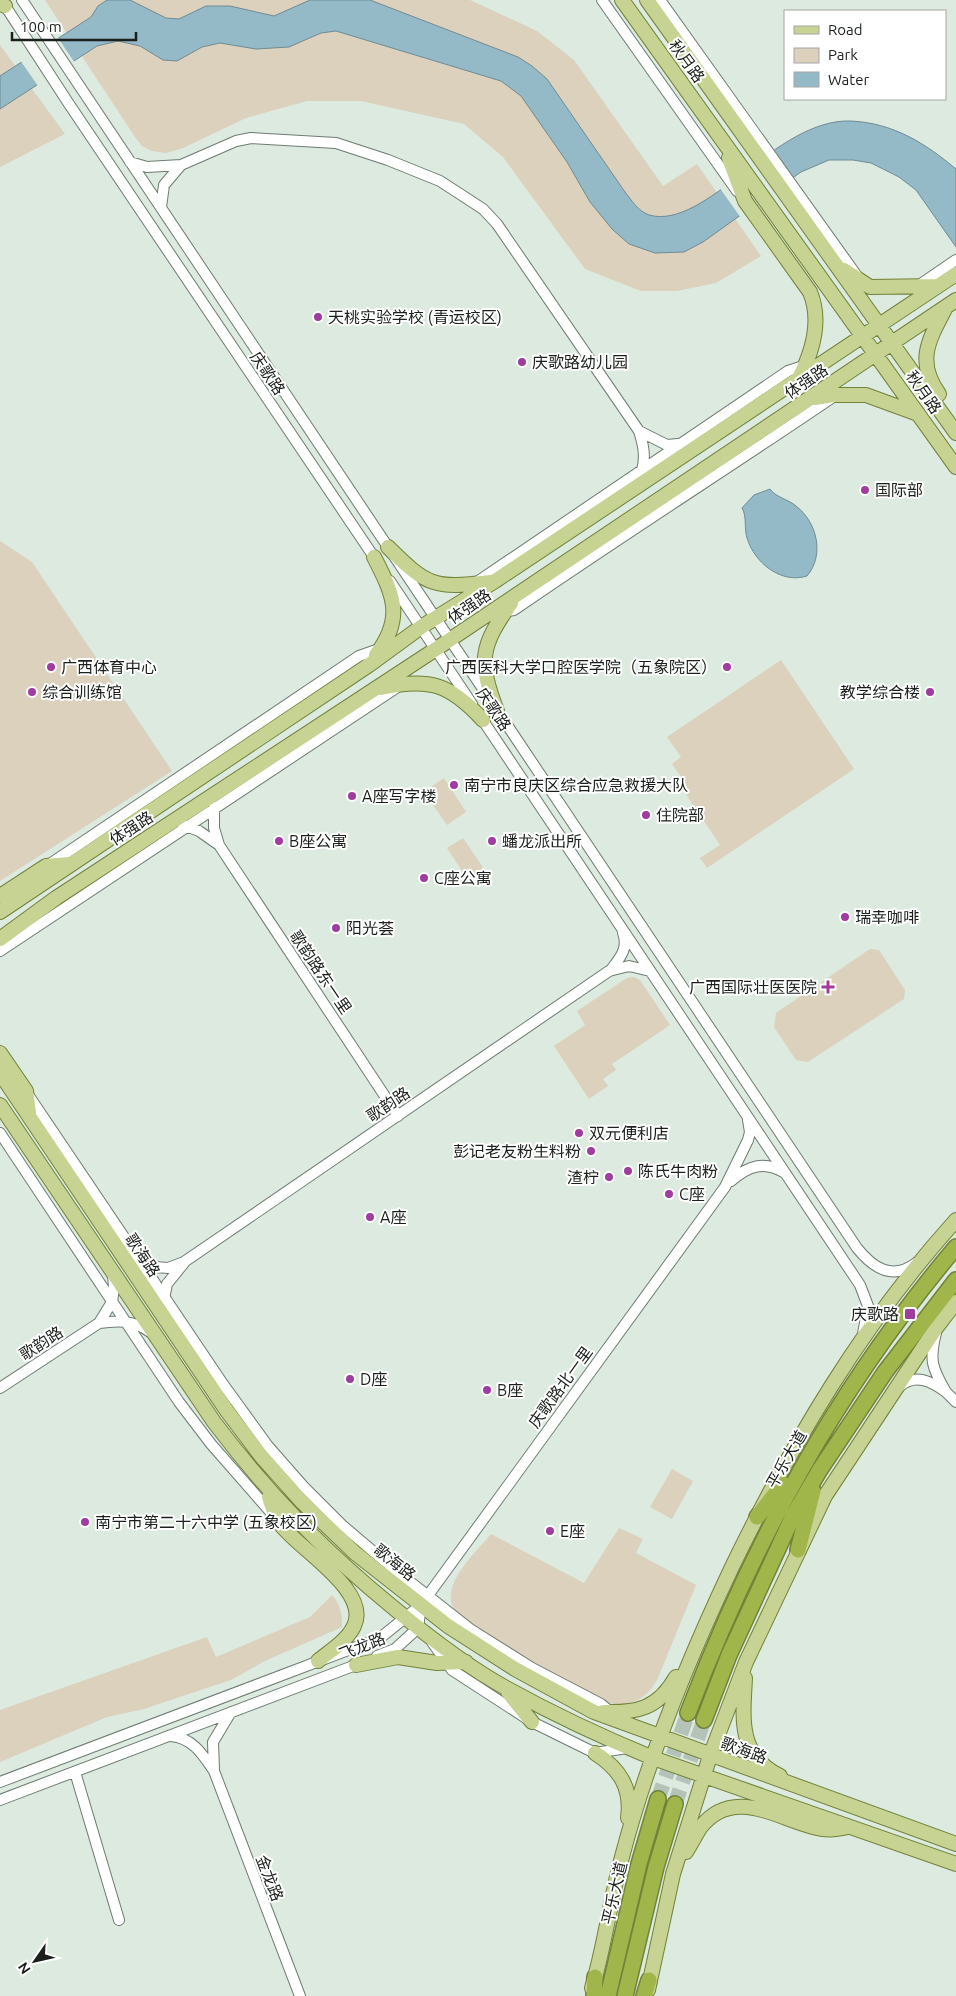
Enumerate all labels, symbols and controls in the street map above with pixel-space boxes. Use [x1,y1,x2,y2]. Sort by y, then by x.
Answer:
scale bar [12,10,136,42]
legend [784,10,946,100]
text: 100 m [20,18,62,35]
text: Road [828,21,863,38]
street label: 秋月路 [666,36,708,86]
text: Park [828,46,858,63]
text: Water [828,71,869,88]
place label: 天桃实验学校 (青运校区) [328,308,502,327]
marker: 天桃实验学校 (青运校区) [312,311,324,323]
street label: 庆歌路 [247,348,289,398]
place label: 庆歌路幼儿园 [532,353,628,371]
marker: 庆歌路幼儿园 [516,356,528,368]
street label: 体强路 [781,360,831,402]
street label: 秋月路 [903,367,945,417]
place label: 国际部 [875,481,923,499]
marker: 国际部 [859,484,871,496]
street label: 体强路 [444,585,494,627]
place label: 广西体育中心 [61,658,157,676]
place label: 广西医科大学口腔医学院（五象院区） [445,658,717,676]
marker: 广西体育中心 [45,661,57,673]
marker: 广西医科大学口腔医学院（五象院区） [721,661,733,673]
place label: 综合训练馆 [42,683,122,701]
place label: 教学综合楼 [840,683,920,701]
street label: 庆歌路 [473,684,515,734]
marker: 综合训练馆 [26,686,38,698]
marker: 教学综合楼 [924,686,936,698]
place label: 南宁市良庆区综合应急救援大队 [464,776,688,794]
marker: 南宁市良庆区综合应急救援大队 [448,779,460,791]
place label: A座写字楼 [362,787,436,805]
marker: A座写字楼 [346,790,358,802]
place label: 住院部 [656,806,704,824]
street label: 体强路 [106,807,156,849]
marker: 住院部 [640,809,652,821]
place label: B座公寓 [289,832,347,850]
place label: 蟠龙派出所 [502,832,582,850]
marker: B座公寓 [273,835,285,847]
marker: 蟠龙派出所 [486,835,498,847]
place label: C座公寓 [434,869,492,887]
marker: C座公寓 [418,872,430,884]
place label: 瑞幸咖啡 [855,908,919,926]
marker: 瑞幸咖啡 [839,911,851,923]
place label: 阳光荟 [346,919,394,937]
marker: 阳光荟 [330,922,342,934]
street label: 歌韵路东一里 [287,927,355,1017]
place label: 广西国际壮医医院 [689,978,817,996]
marker: 广西国际壮医医院 [821,980,835,994]
street label: 歌韵路 [363,1083,413,1125]
place label: 双元便利店 [589,1124,669,1142]
marker: 双元便利店 [573,1127,585,1139]
place label: 彭记老友粉生料粉 [453,1142,581,1160]
marker: 彭记老友粉生料粉 [585,1145,597,1157]
place label: 陈氏牛肉粉 [638,1162,718,1180]
marker: 陈氏牛肉粉 [622,1165,634,1177]
place label: 渣柠 [567,1168,599,1186]
marker: 渣柠 [603,1171,615,1183]
place label: C座 [679,1185,705,1203]
marker: C座 [663,1188,675,1200]
place label: A座 [380,1208,406,1226]
marker: A座 [364,1211,376,1223]
street label: 歌海路 [122,1230,164,1280]
place label: 庆歌路 [851,1305,899,1323]
marker: 庆歌路 [903,1307,917,1321]
street label: 歌韵路 [16,1322,66,1364]
street label: 庆歌路北一里 [525,1343,595,1431]
place label: D座 [360,1370,387,1388]
marker: D座 [344,1373,356,1385]
place label: B座 [497,1381,523,1399]
marker: B座 [481,1384,493,1396]
street label: 平乐大道 [762,1427,810,1491]
place label: 南宁市第二十六中学 (五象校区) [95,1513,317,1532]
marker: 南宁市第二十六中学 (五象校区) [79,1516,91,1528]
place label: E座 [560,1522,585,1540]
marker: E座 [544,1525,556,1537]
street label: 歌海路 [371,1540,419,1584]
street label: 飞龙路 [336,1629,388,1663]
street label: 歌海路 [718,1733,770,1767]
street label: 金龙路 [253,1852,287,1904]
street label: 平乐大道 [598,1860,630,1926]
north arrow [10,1936,60,1986]
text: N [15,1959,34,1977]

